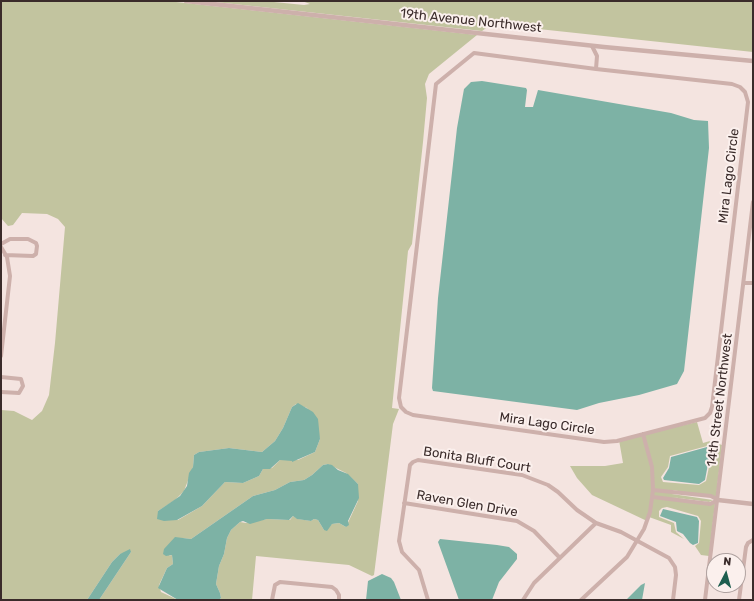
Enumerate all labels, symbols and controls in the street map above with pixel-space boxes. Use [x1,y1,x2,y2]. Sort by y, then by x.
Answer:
street label: 19th Avenue Northwest [400,6,542,36]
street label: Mira Lago Circle [715,128,743,224]
street label: 14th Street Northwest [704,332,736,468]
street label: Mira Lago Circle [498,410,596,438]
street label: Bonita Bluff Court [422,444,532,476]
street label: Raven Glen Drive [415,487,519,521]
north arrow [706,553,746,593]
text: N [723,555,732,568]

